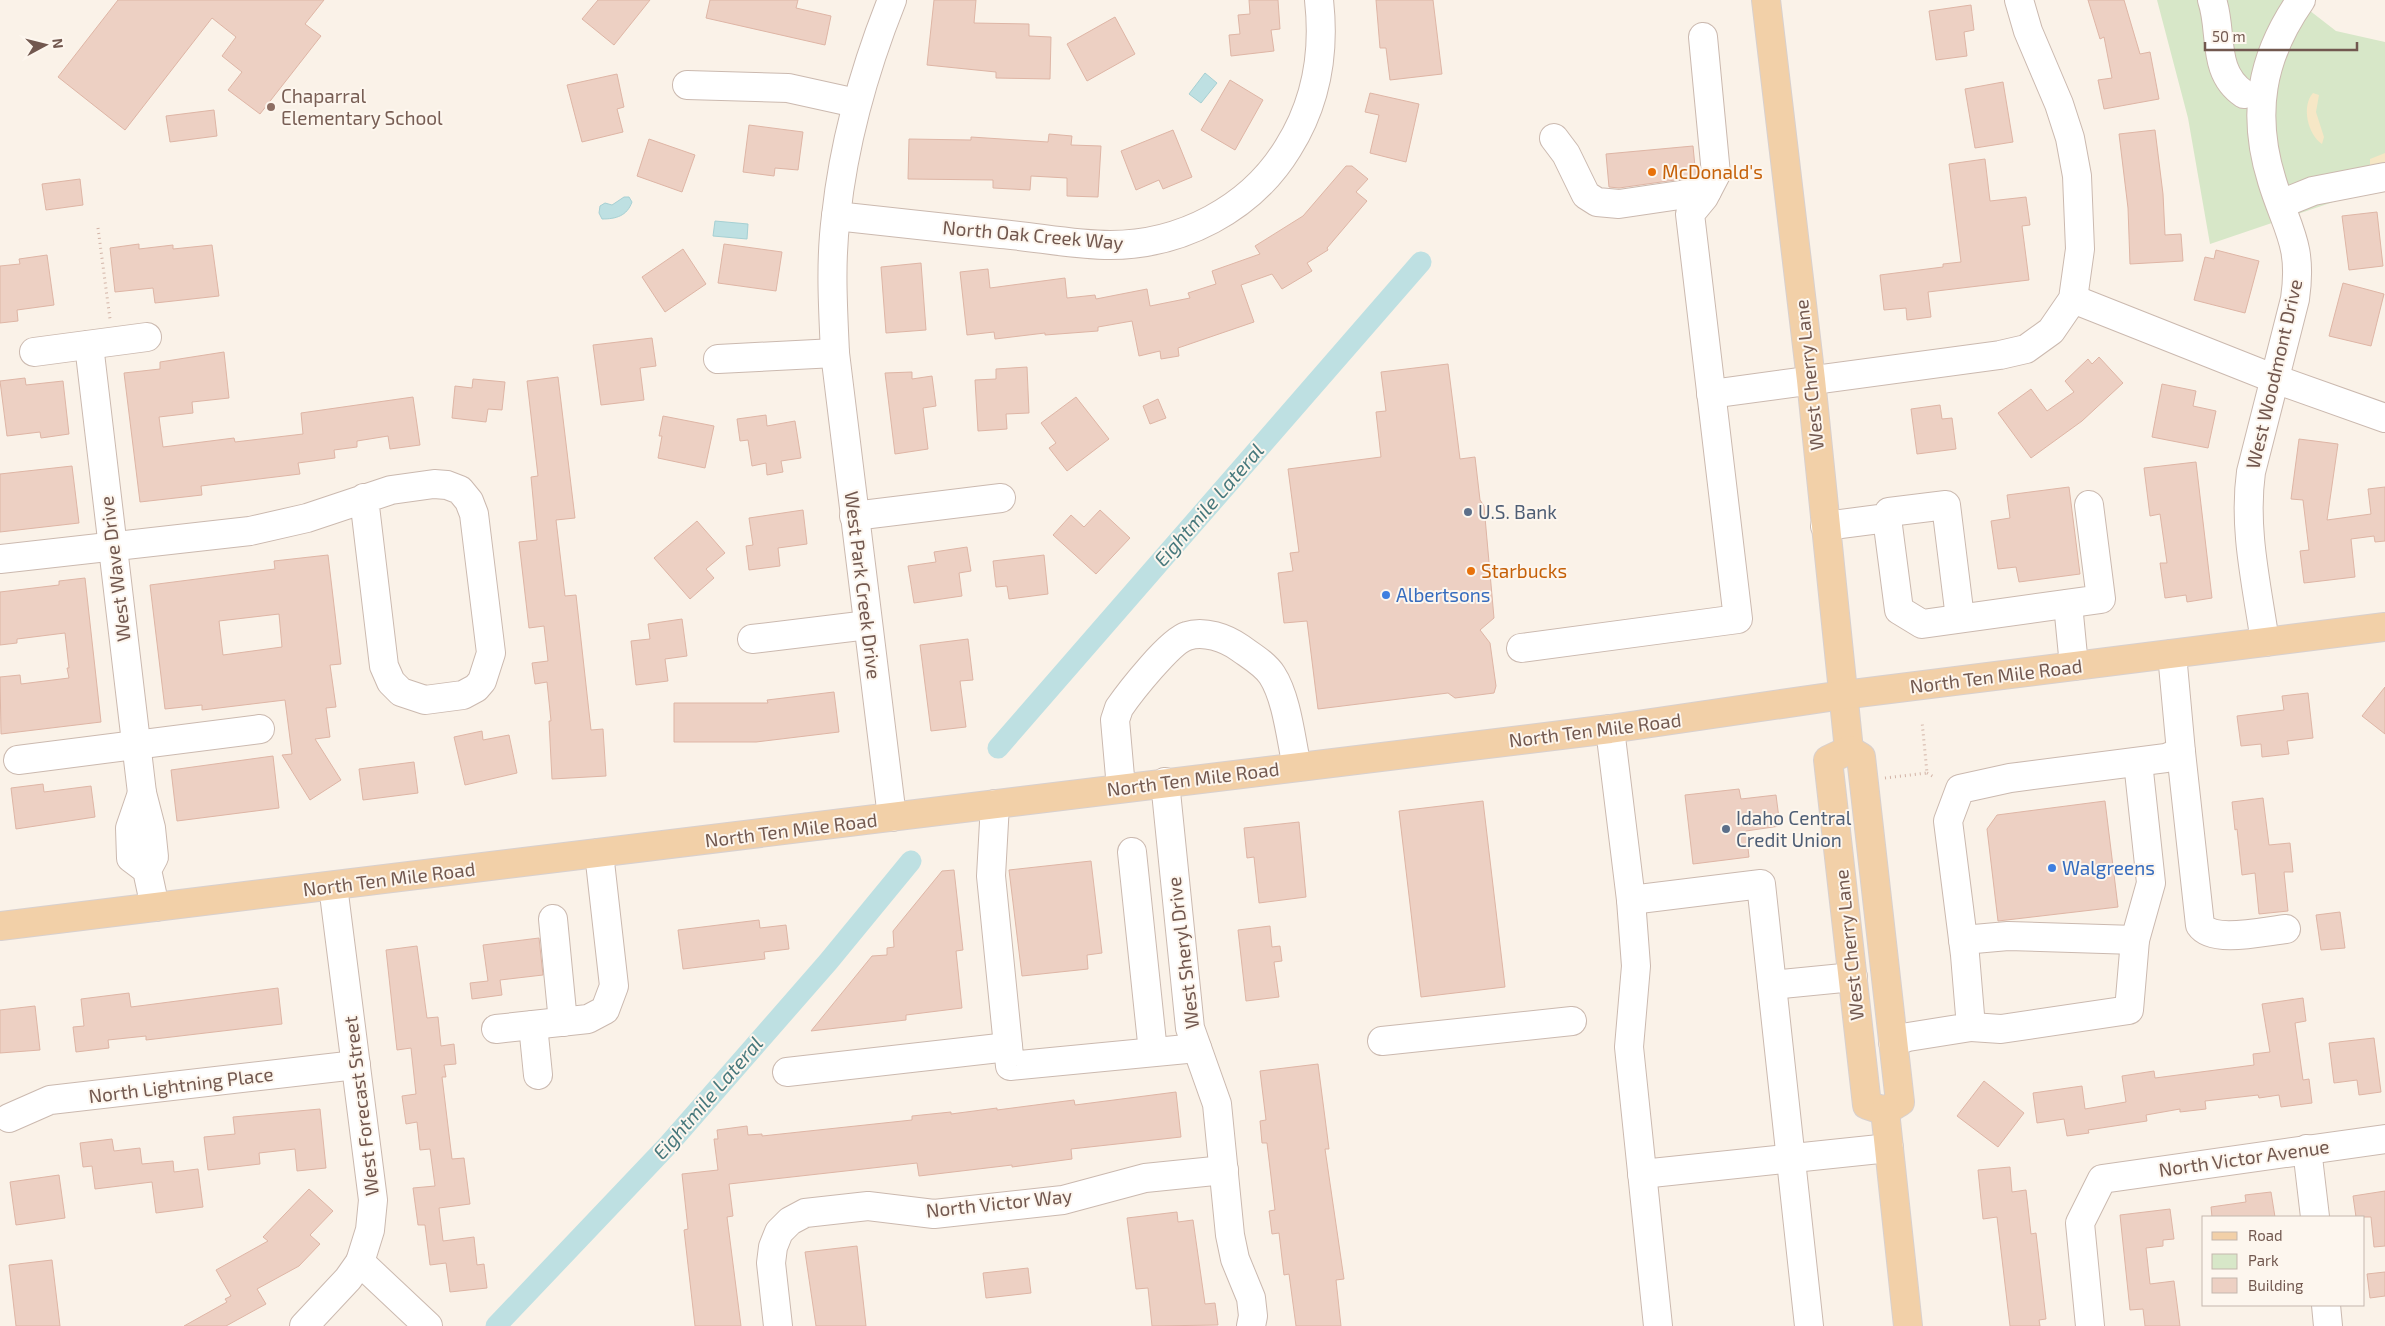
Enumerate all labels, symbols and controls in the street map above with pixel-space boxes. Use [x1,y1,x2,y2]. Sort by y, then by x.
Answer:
north arrow [20,20,70,70]
scale bar [2205,20,2358,52]
text: 50 m [2212,27,2246,45]
text: N [49,37,67,49]
place label: Chaparral Elementary School [281,84,443,129]
marker: Chaparral Elementary School [265,101,277,113]
place label: McDonald's [1662,160,1763,183]
marker: McDonald's [1646,166,1658,178]
street label: North Oak Creek Way [942,215,1124,254]
street label: West Woodmont Drive [2240,277,2307,471]
street label: West Cherry Lane [1789,298,1828,452]
water label: Eightmile Lateral [1148,438,1268,571]
street label: West Park Creek Drive [841,490,886,680]
street label: West Wave Drive [94,495,135,643]
place label: U.S. Bank [1478,500,1557,523]
marker: U.S. Bank [1462,506,1474,518]
place label: Starbucks [1481,559,1567,582]
marker: Starbucks [1465,565,1477,577]
place label: Albertsons [1396,583,1491,606]
marker: Albertsons [1380,589,1392,601]
street label: North Ten Mile Road [1908,654,2083,697]
street label: North Ten Mile Road [1507,708,1682,751]
street label: North Ten Mile Road [1105,757,1280,800]
place label: Idaho Central Credit Union [1736,806,1852,851]
street label: North Ten Mile Road [703,808,878,851]
marker: Idaho Central Credit Union [1720,823,1732,835]
place label: Walgreens [2062,856,2155,879]
street label: North Ten Mile Road [301,857,476,900]
marker: Walgreens [2046,862,2058,874]
street label: West Cherry Lane [1829,868,1868,1022]
street label: West Sheryl Drive [1162,876,1203,1030]
street label: West Forecast Street [338,1015,383,1197]
water label: Eightmile Lateral [647,1031,767,1164]
street label: North Lightning Place [87,1062,275,1107]
street label: North Victor Avenue [2157,1134,2331,1181]
street label: North Victor Way [925,1183,1073,1222]
legend [2202,1216,2365,1306]
text: Road [2248,1226,2283,1244]
text: Park [2248,1251,2279,1269]
text: Building [2248,1276,2304,1294]

